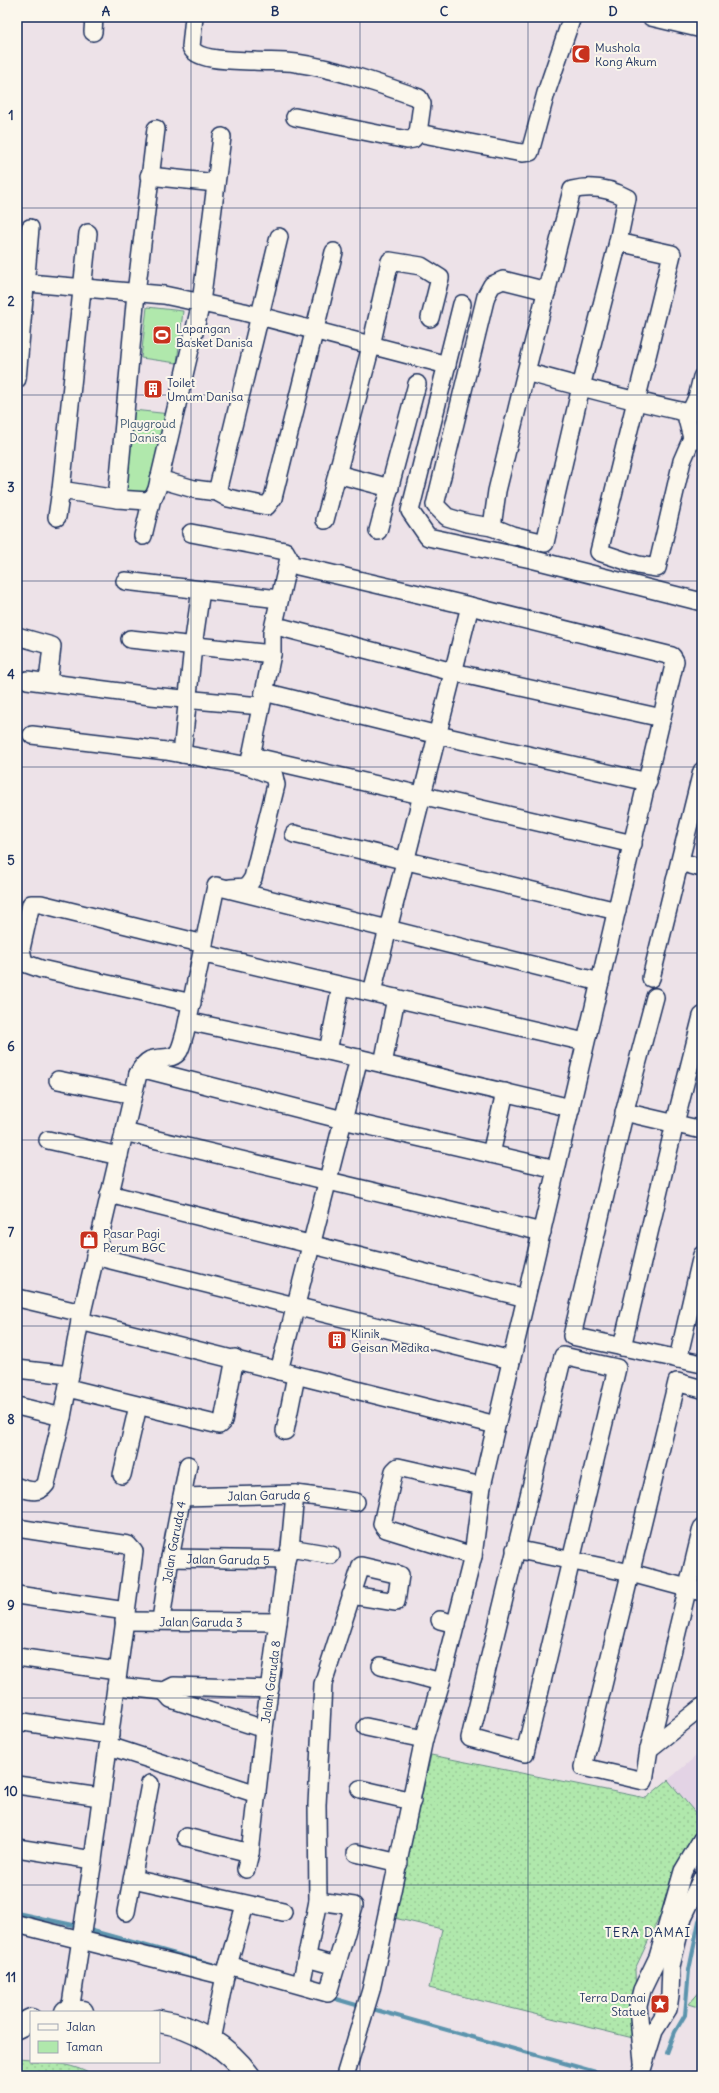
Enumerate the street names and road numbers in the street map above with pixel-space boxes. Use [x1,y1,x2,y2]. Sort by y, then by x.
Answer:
street label: Jalan Garuda 6 [227,1486,312,1503]
street label: Jalan Garuda 4 [159,1500,188,1584]
street label: Jalan Garuda 5 [186,1551,270,1567]
street label: Jalan Garuda 3 [159,1614,243,1629]
street label: Jalan Garuda 8 [257,1639,283,1724]

